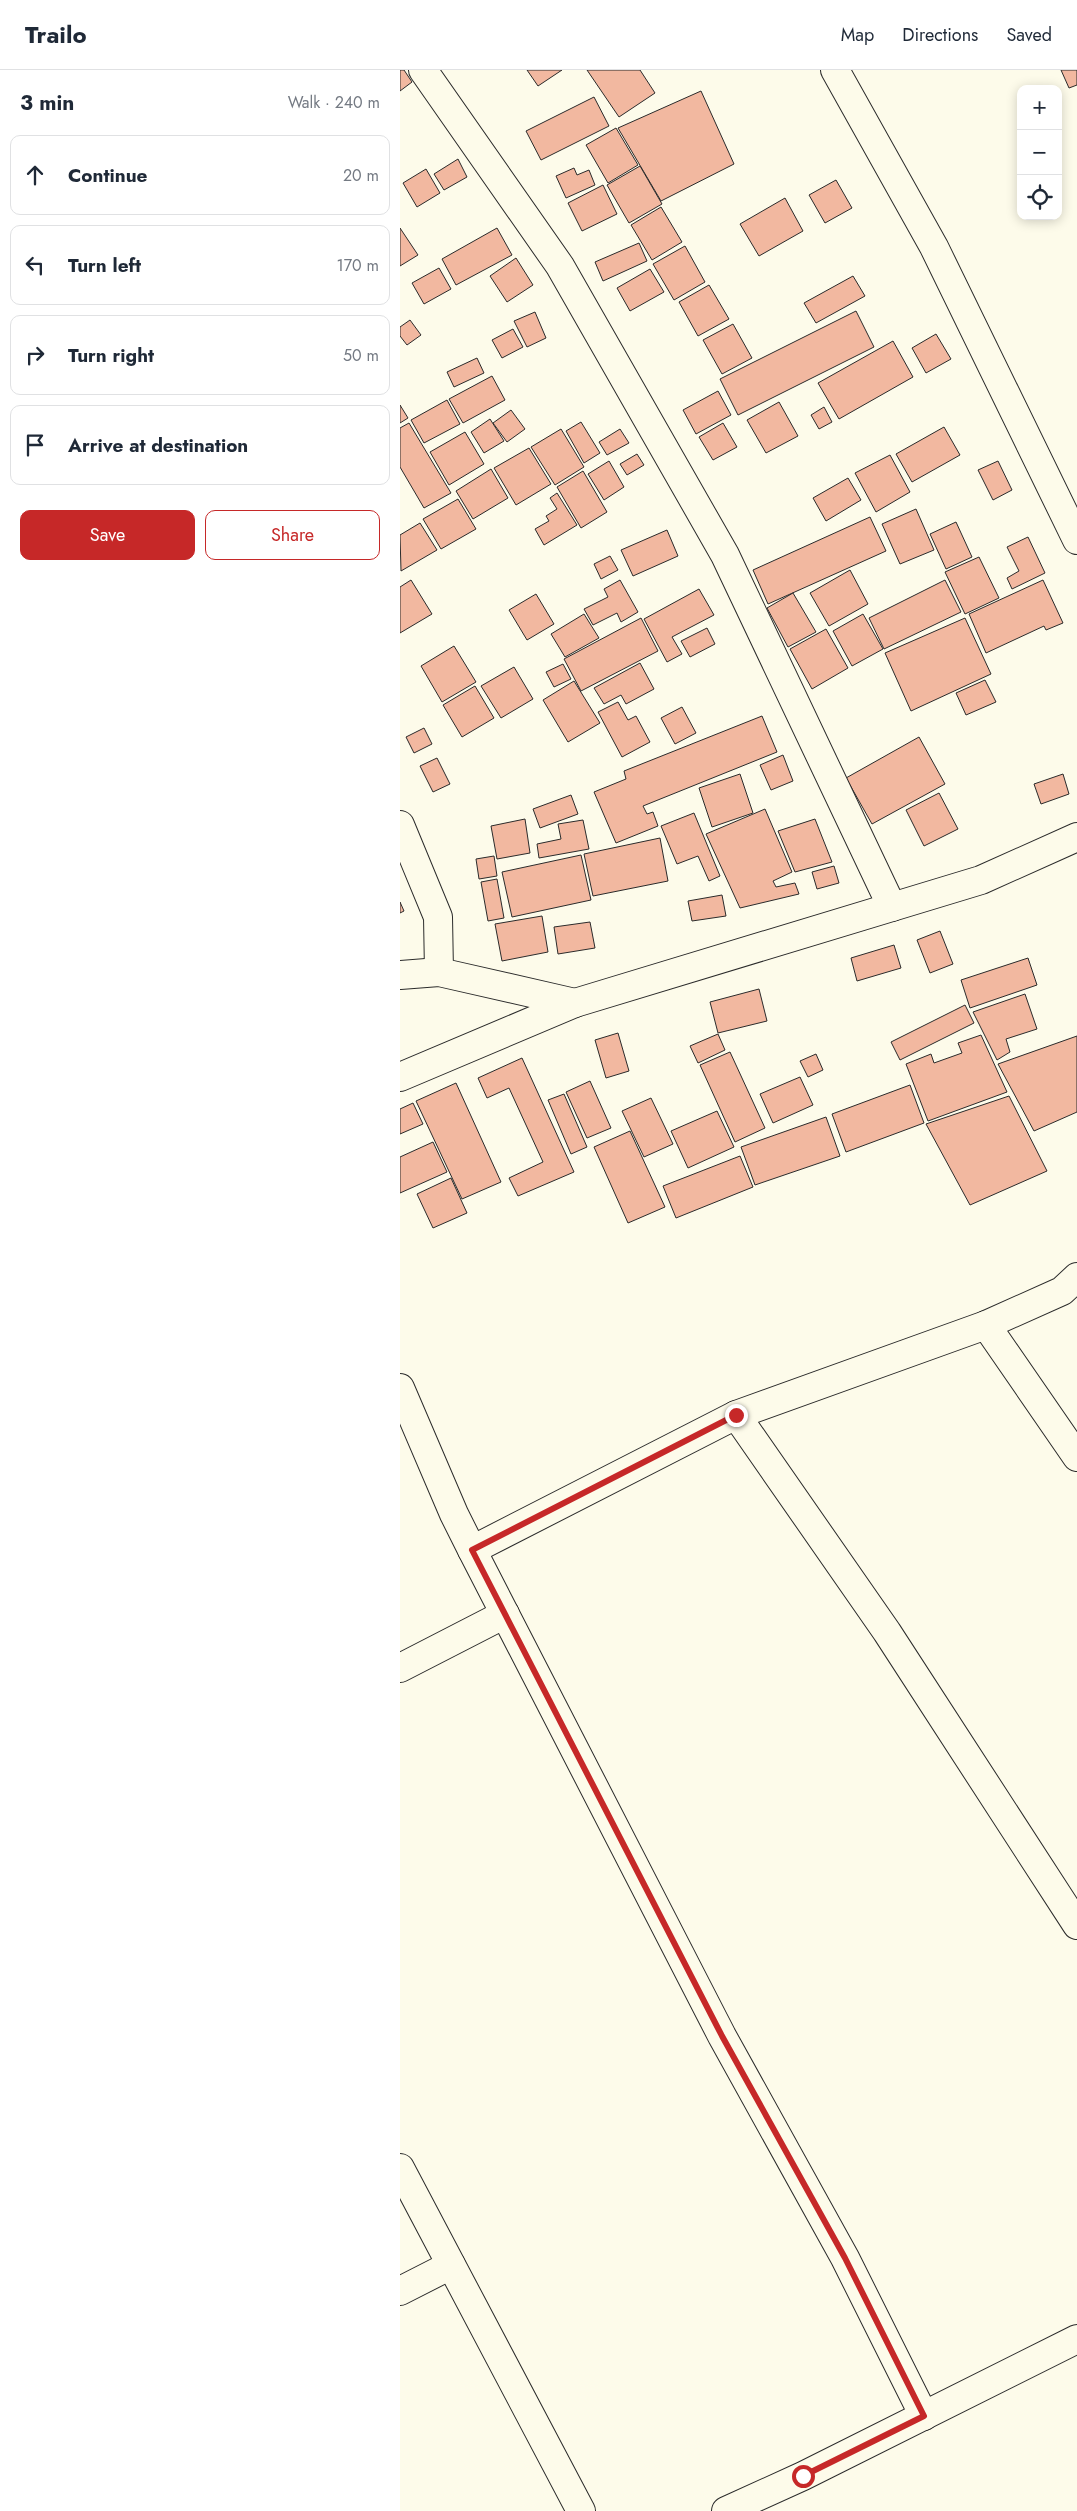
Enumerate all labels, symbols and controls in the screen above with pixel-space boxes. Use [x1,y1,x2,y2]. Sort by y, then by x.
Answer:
text: Trailo [25,17,87,52]
text: Map [841,22,874,48]
text: Directions [902,22,978,48]
text: Saved [1006,22,1052,48]
map controls [1017,85,1062,220]
button: + [1017,85,1062,130]
text: 3 min [20,88,74,118]
text: Walk · 240 m [288,91,380,114]
button: − [1017,130,1062,175]
icon: ahead [21,161,49,189]
text: Continue [68,162,147,189]
text: 20 m [343,164,379,187]
button: locate [1017,175,1062,220]
icon: left [21,251,49,279]
text: Turn left [68,252,141,279]
text: 170 m [337,254,379,277]
icon: right [21,341,49,369]
text: Turn right [68,342,154,369]
text: 50 m [343,344,379,367]
icon: arrive [21,431,49,459]
text: Arrive at destination [68,432,248,459]
button: Save [20,510,195,560]
button: Share [205,510,380,560]
route end [725,1404,748,1427]
route start [792,2465,815,2488]

